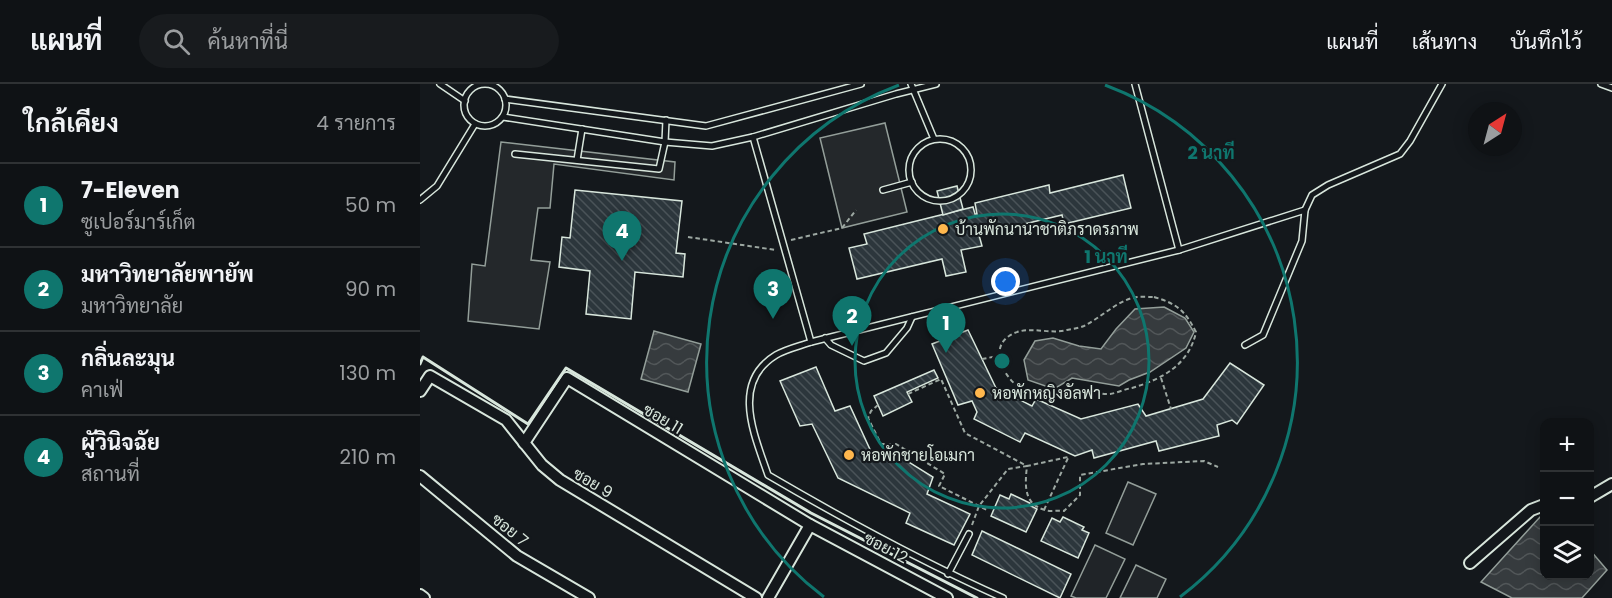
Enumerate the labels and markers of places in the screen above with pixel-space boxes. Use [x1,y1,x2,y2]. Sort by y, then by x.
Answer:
pin: 4 [602,212,642,261]
place label: บ้านพักนานาชาติภราดรภาพ [955,218,1139,241]
marker: บ้านพักนานาชาติภราดรภาพ [936,222,950,236]
pin: 3 [754,270,792,319]
pin: 2 [832,296,872,346]
pin: 1 [926,304,966,353]
centre of rings [992,351,1012,371]
place label: หอพักหญิงอัลฟา [992,382,1101,405]
marker: หอพักหญิงอัลฟา [973,386,987,400]
place label: หอพักชายโอเมกา [861,444,975,467]
marker: หอพักชายโอเมกา [842,448,856,462]

